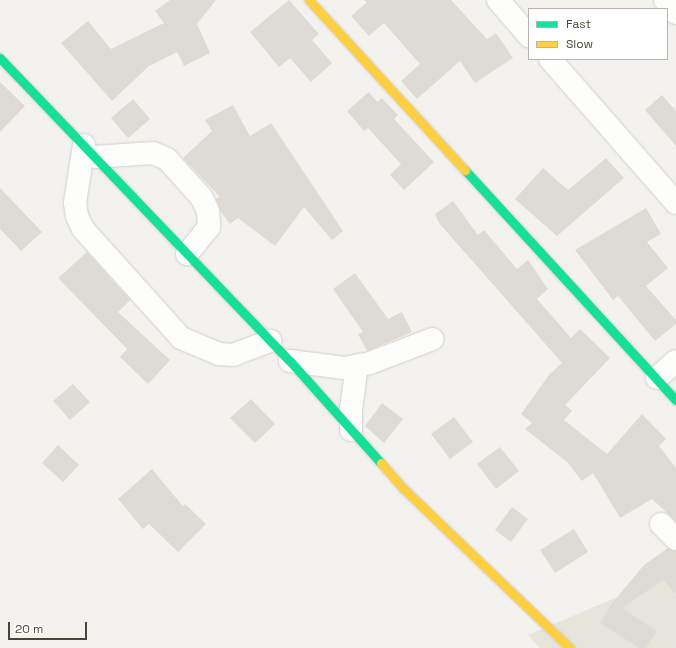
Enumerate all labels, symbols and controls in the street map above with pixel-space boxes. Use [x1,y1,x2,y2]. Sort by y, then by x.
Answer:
legend [528,8,668,60]
text: Fast [566,16,591,32]
text: Slow [566,36,593,52]
scale bar [10,614,89,640]
text: 20 m [15,621,43,637]

